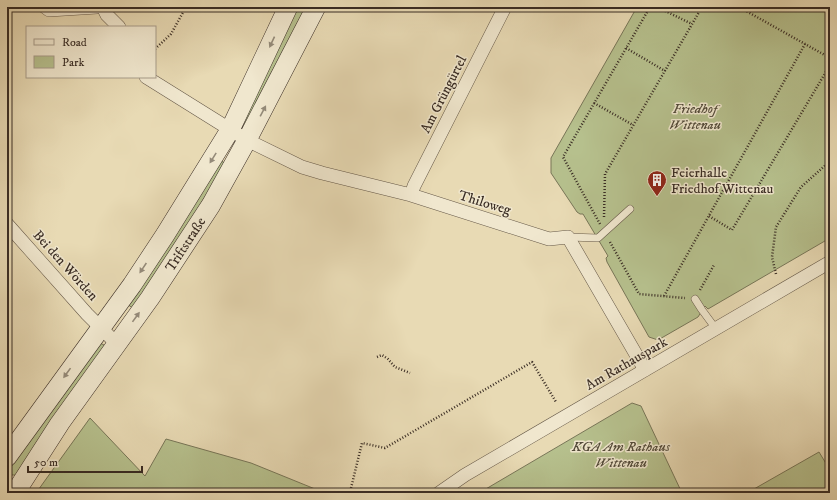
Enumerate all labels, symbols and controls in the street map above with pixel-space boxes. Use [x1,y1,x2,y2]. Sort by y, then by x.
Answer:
legend [26,26,156,78]
text: Road [62,35,87,50]
one-way arrow [269,37,275,48]
street label: Am Grüngürtel [417,52,472,136]
text: Park [62,55,84,70]
park label: Friedhof Wittenau [669,100,721,134]
one-way arrow [259,105,266,117]
one-way arrow [209,152,216,164]
place label: Feierhalle Friedhof Wittenau [671,164,773,198]
building icon: Feierhalle Friedhof Wittenau [646,169,668,197]
street label: Thiloweg [456,186,513,220]
street label: Triftstraße [162,214,210,275]
street label: Bei den Wörden [29,227,102,305]
one-way arrow [139,263,147,273]
one-way arrow [132,312,140,322]
street label: Am Rathauspark [582,333,671,395]
one-way arrow [63,368,71,379]
park label: KGA Am Rathaus Wittenau [571,438,671,472]
scale bar [28,448,142,474]
text: 50 m [34,455,58,470]

